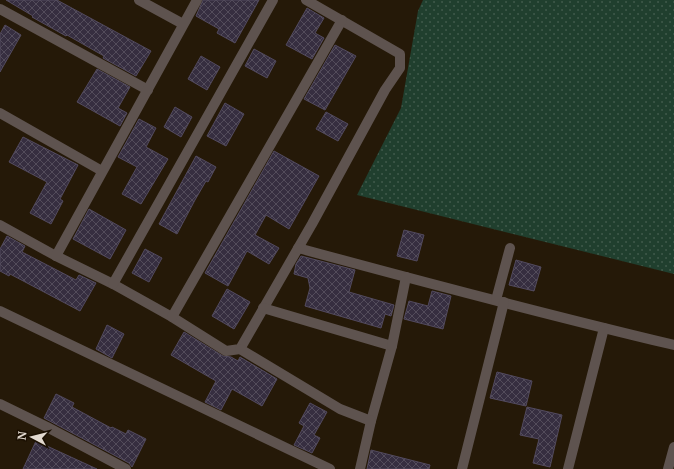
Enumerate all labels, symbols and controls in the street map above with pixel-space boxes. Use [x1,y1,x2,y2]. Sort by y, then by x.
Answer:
north arrow [12,417,52,457]
text: N [15,430,30,441]

